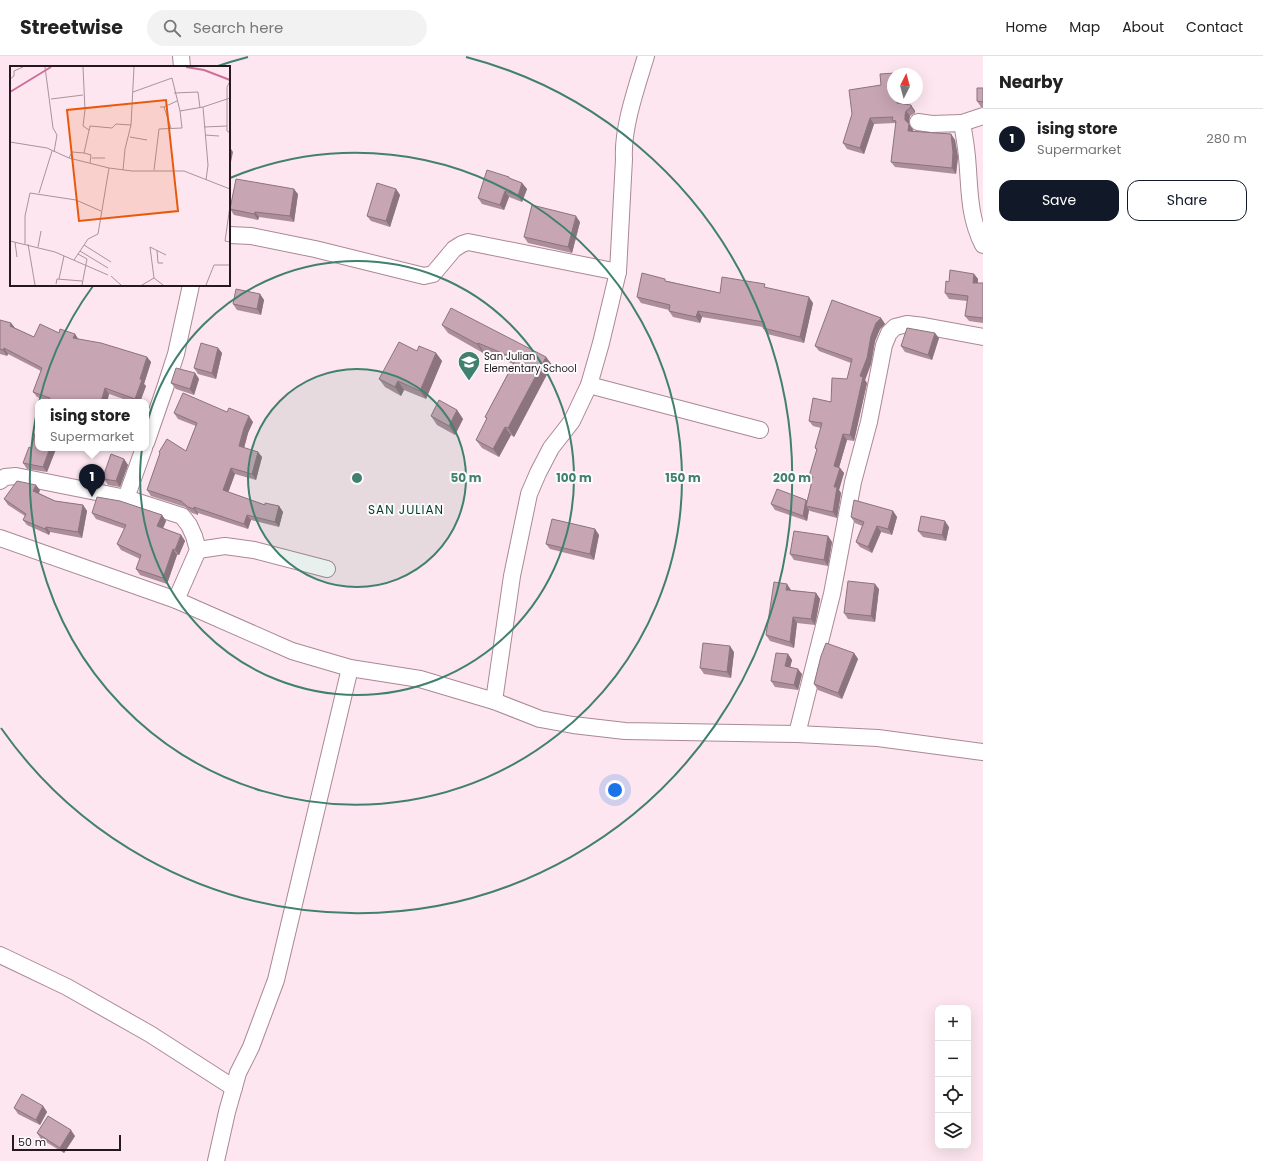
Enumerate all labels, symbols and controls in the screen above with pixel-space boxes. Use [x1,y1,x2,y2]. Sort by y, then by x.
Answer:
search box [147,10,427,46]
text: Streetwise [20,14,123,41]
icon: search [161,17,183,39]
text: Search here [193,17,283,38]
text: Home [1005,17,1047,37]
text: Map [1069,17,1100,37]
text: About [1122,17,1164,37]
text: Contact [1186,17,1243,37]
inset map [10,66,230,286]
north arrow [887,68,923,104]
text: Nearby [999,70,1063,94]
text: ising store [1037,118,1117,139]
text: 1 [1010,129,1014,148]
text: 280 m [1206,129,1247,148]
text: Supermarket [1037,140,1121,159]
button: Save [999,180,1119,221]
button: Share [1127,180,1247,221]
school or university icon: San Julian Elementary School [456,349,482,382]
place label: San Julian Elementary School [484,349,577,376]
popup [35,399,149,451]
text: ising store [50,405,130,426]
text: Supermarket [50,427,134,446]
pin: 1 [79,464,105,497]
text: 50 m [451,469,482,486]
text: 100 m [556,469,592,486]
text: 150 m [665,469,701,486]
text: 200 m [773,469,811,486]
centre of rings [350,471,364,485]
district label: SAN JULIAN [368,501,444,518]
your location [605,780,625,800]
map controls [935,1005,971,1149]
button: + [935,1005,971,1041]
button: − [935,1041,971,1077]
button: locate [935,1077,971,1113]
button: layers [935,1113,971,1149]
scale bar [12,1133,121,1152]
text: 50 m [18,1134,46,1150]

